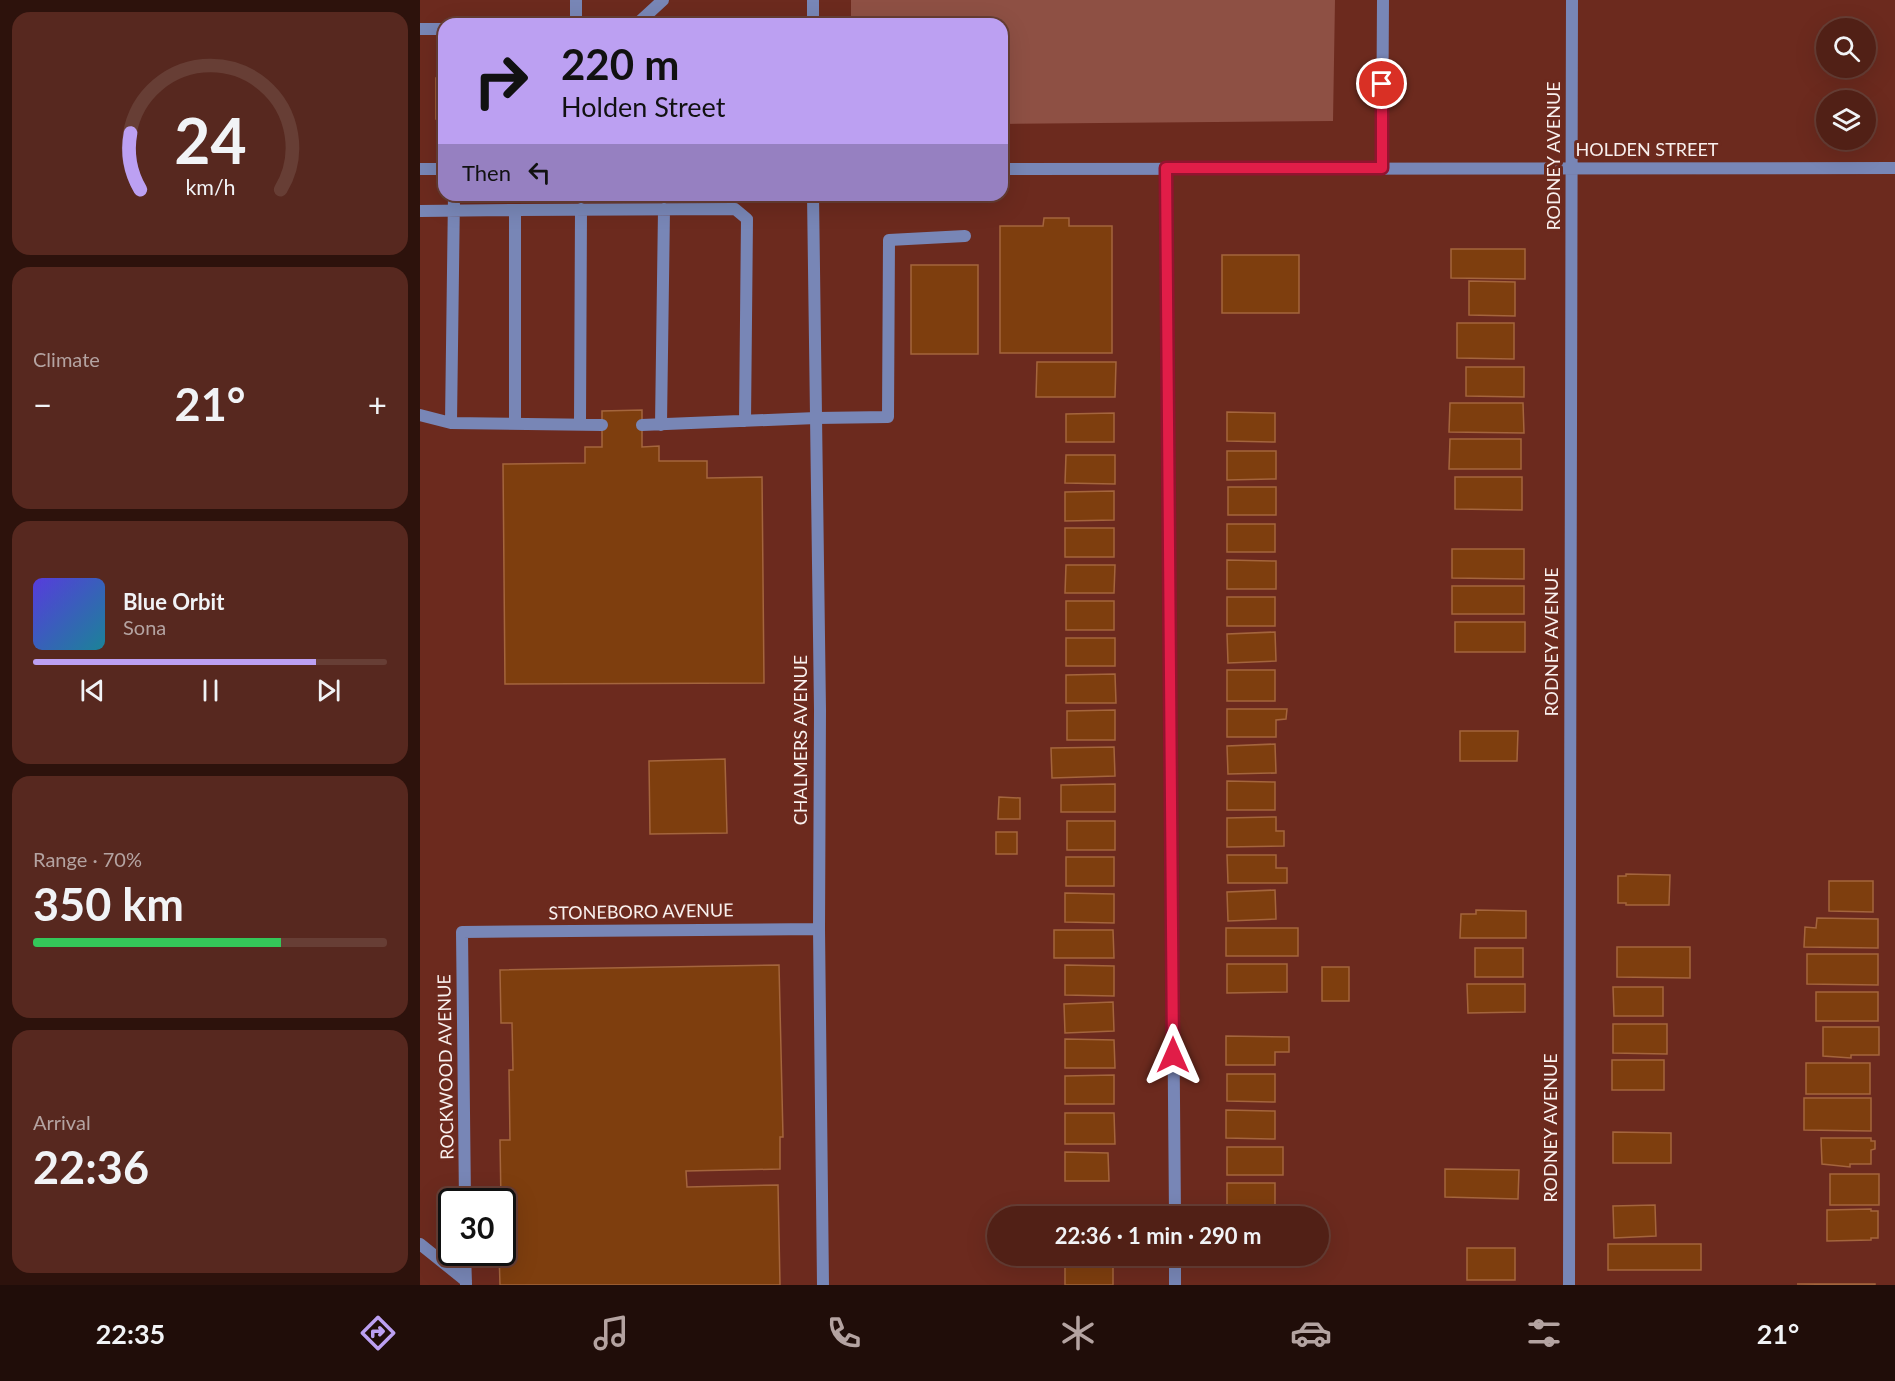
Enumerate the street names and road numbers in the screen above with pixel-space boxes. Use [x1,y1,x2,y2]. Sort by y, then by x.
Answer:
street label: RODNEY AVENUE [1542,81,1564,231]
street label: HOLDEN STREET [1576,138,1719,160]
street label: RODNEY AVENUE [1540,567,1562,717]
street label: CHALMERS AVENUE [789,655,811,825]
street label: STONEBORO AVENUE [548,898,734,924]
street label: ROCKWOOD AVENUE [432,974,458,1160]
street label: RODNEY AVENUE [1539,1053,1561,1203]

